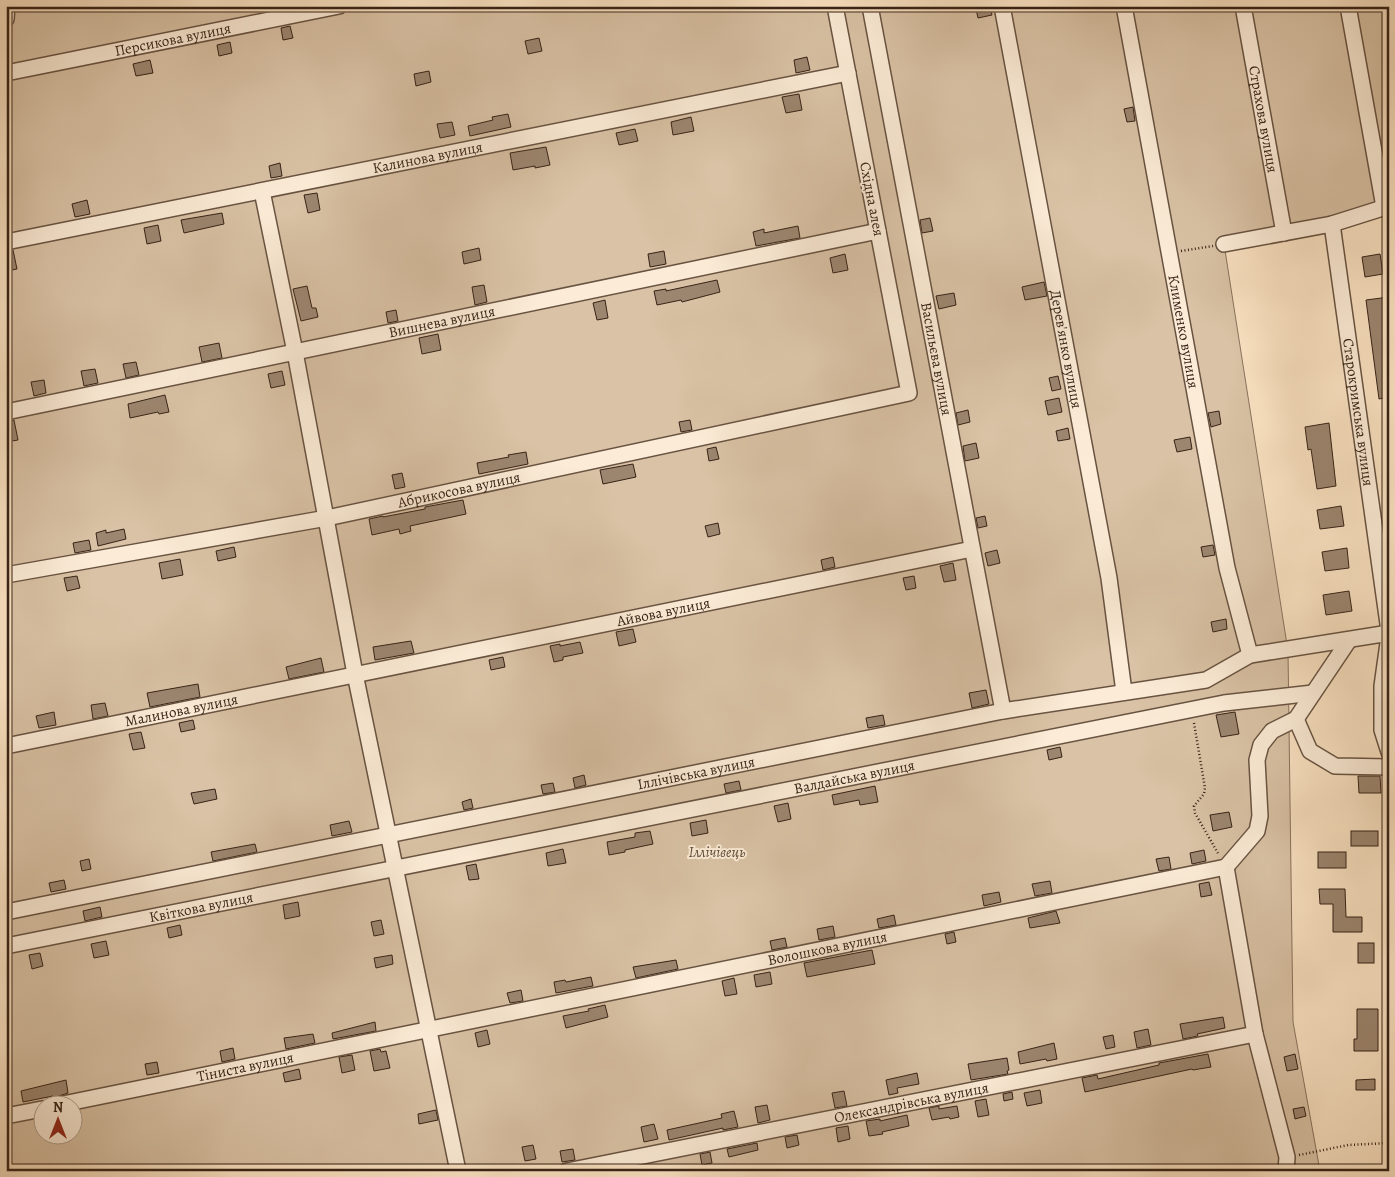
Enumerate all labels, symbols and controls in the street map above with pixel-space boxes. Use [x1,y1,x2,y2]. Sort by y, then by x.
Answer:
street label: Персикова вулиця [113,18,233,61]
street label: Страхова вулиця [1244,64,1283,174]
street label: Калинова вулиця [371,137,484,178]
street label: Східна алея [855,160,889,238]
street label: Клименко вулиця [1163,273,1204,390]
street label: Дерев'янко вулиця [1045,288,1087,410]
street label: Васильєва вулиця [916,300,957,417]
street label: Вишнева вулиця [387,301,497,342]
street label: Старокримська вулиця [1338,337,1379,487]
street label: Абрикосова вулиця [395,467,522,513]
street label: Айвова вулиця [614,593,712,631]
street label: Малинова вулиця [123,689,240,732]
street label: Іллічівська вулиця [636,751,757,794]
street label: Валдайська вулиця [792,755,916,799]
park label: Іллічівець [689,842,745,862]
street label: Квіткова вулиця [147,887,255,927]
street label: Волошкова вулиця [766,926,889,970]
street label: Тіниста вулиця [195,1047,295,1086]
street label: Олександрівська вулиця [832,1077,990,1128]
north arrow [32,1094,82,1144]
text: N [53,1098,63,1117]

